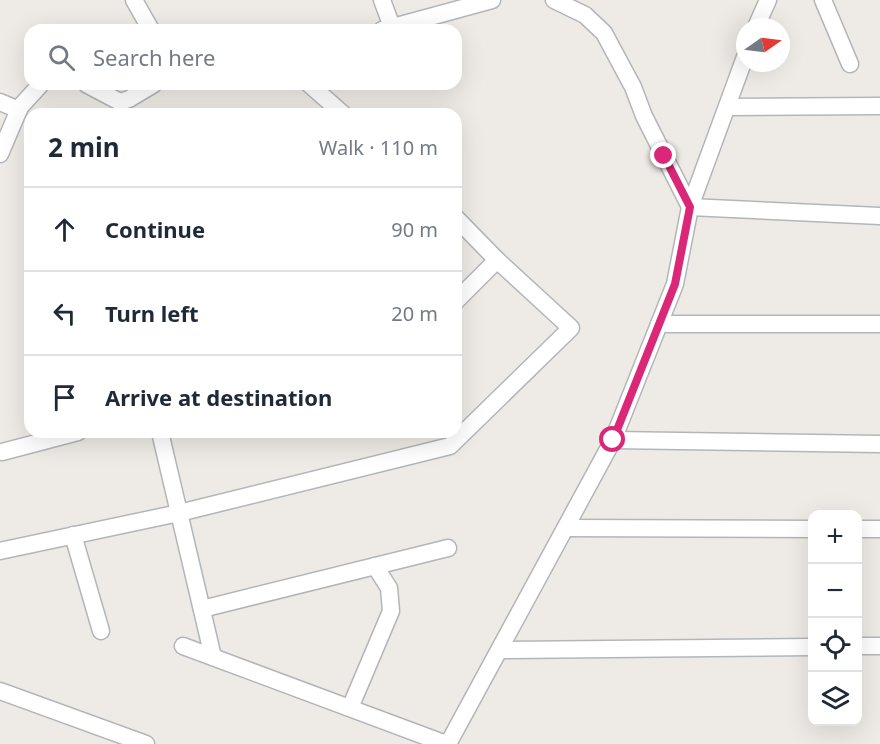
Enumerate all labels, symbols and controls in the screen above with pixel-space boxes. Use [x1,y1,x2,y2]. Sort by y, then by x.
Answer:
north arrow [736,18,790,72]
search box [24,24,462,90]
icon: search [45,41,78,74]
text: Search here [93,42,215,72]
text: 2 min [48,129,120,165]
text: Walk · 110 m [319,134,438,161]
route end [650,142,676,168]
icon: ahead [48,213,81,246]
text: Continue [105,214,205,244]
text: 90 m [391,216,438,243]
icon: left [48,297,81,330]
text: Turn left [105,298,199,328]
text: 20 m [391,300,438,327]
icon: arrive [48,381,81,414]
text: Arrive at destination [105,382,332,412]
route start [599,426,625,452]
map controls [808,510,862,726]
button: + [808,510,862,564]
button: − [808,564,862,618]
button: locate [808,618,862,672]
button: layers [808,672,862,726]

